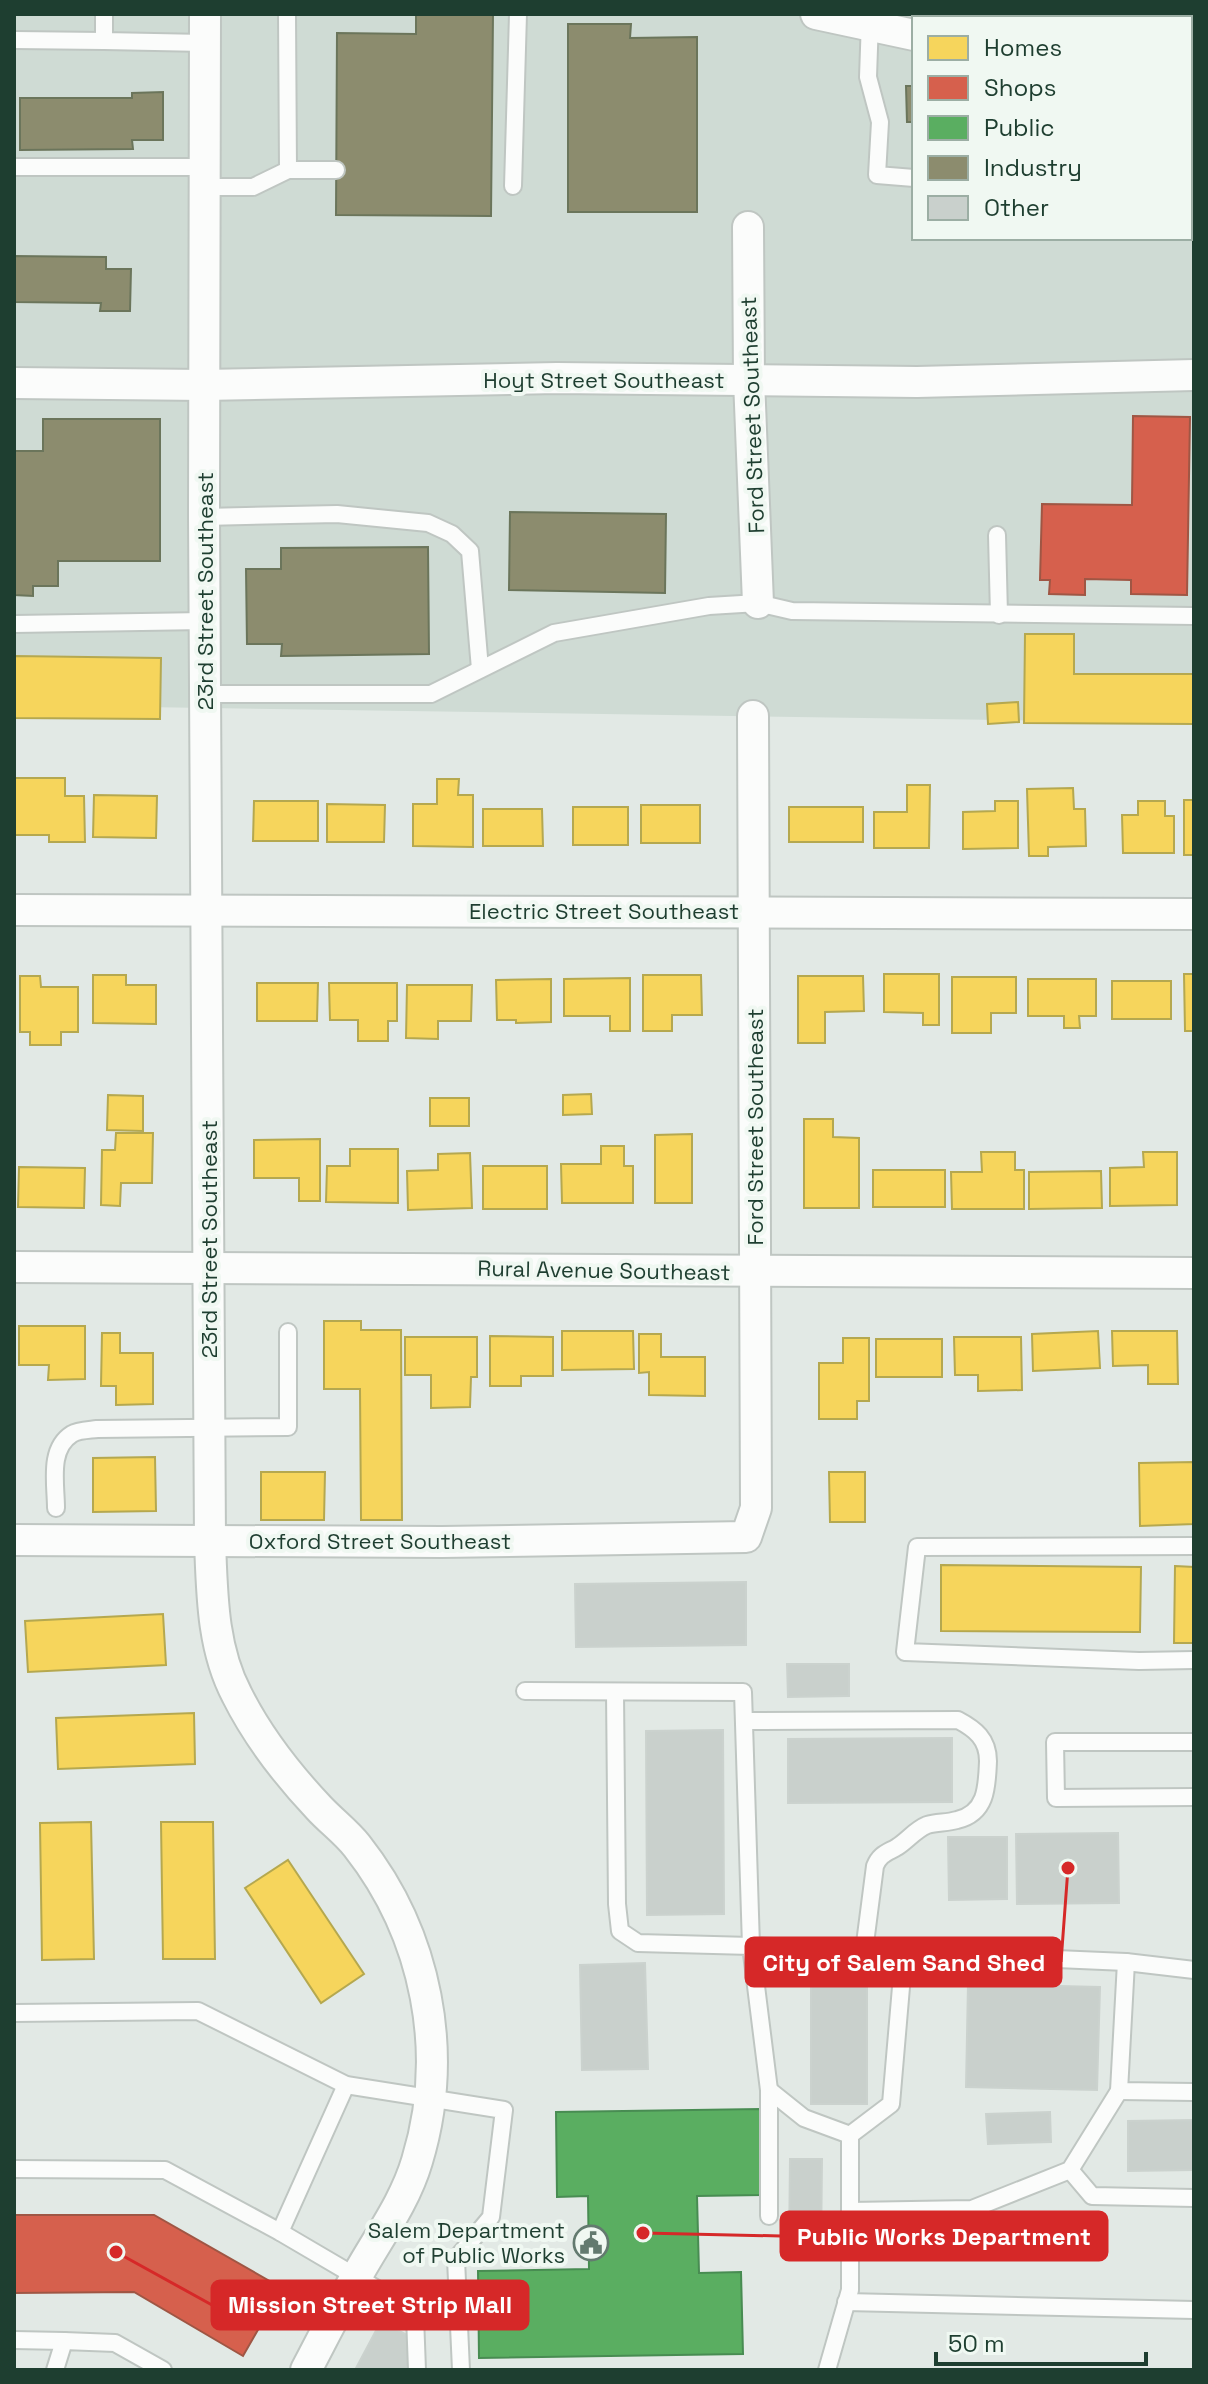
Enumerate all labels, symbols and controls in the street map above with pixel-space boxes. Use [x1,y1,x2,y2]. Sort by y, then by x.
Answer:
legend [912,16,1192,240]
text: Homes [984,32,1062,63]
text: Shops [984,72,1056,103]
text: Public [984,112,1055,143]
text: Industry [984,152,1082,183]
text: Other [984,192,1049,223]
street label: Ford Street Southeast [734,296,770,534]
street label: Hoyt Street Southeast [483,366,725,394]
street label: 23rd Street Southeast [191,472,219,710]
street label: Electric Street Southeast [469,897,739,925]
street label: Ford Street Southeast [741,1008,769,1246]
street label: 23rd Street Southeast [195,1120,223,1358]
street label: Rural Avenue Southeast [477,1254,731,1286]
street label: Oxford Street Southeast [249,1527,511,1555]
callout: City of Salem Sand Shed [746,1938,1061,1986]
text: City of Salem Sand Shed [763,1947,1045,1978]
callout: Public Works Department [781,2212,1107,2260]
place label: Salem Department of Public Works [368,2216,565,2269]
text: Public Works Department [797,2221,1091,2252]
public building icon: Salem Department of Public Works [572,2224,610,2262]
callout: Mission Street Strip Mall [212,2281,528,2329]
text: Mission Street Strip Mall [228,2289,512,2320]
scale bar [936,2316,1146,2366]
text: 50 m [948,2328,1005,2359]

